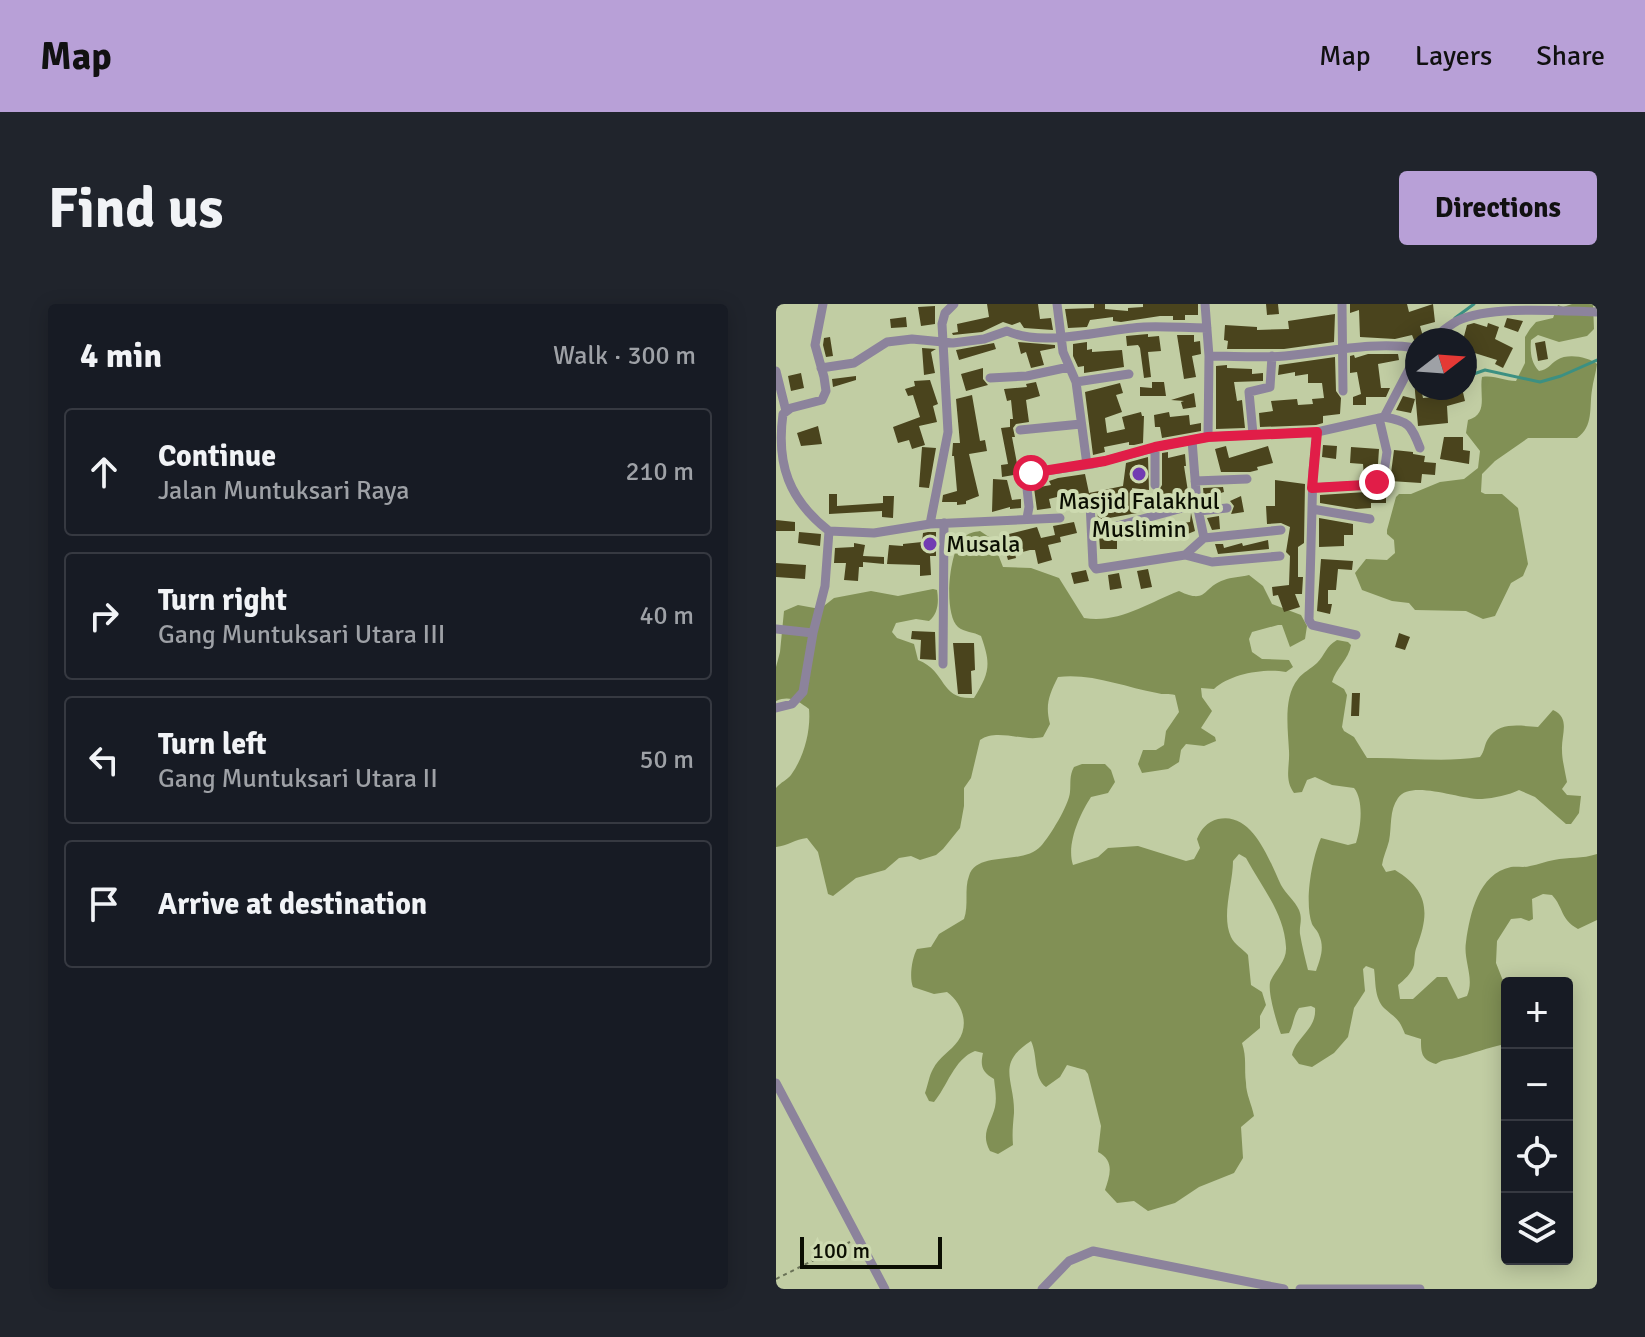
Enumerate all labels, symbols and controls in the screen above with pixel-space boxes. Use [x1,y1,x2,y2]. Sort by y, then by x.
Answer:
text: Map [40,33,112,80]
text: Map [1319,39,1371,73]
text: Layers [1415,39,1492,73]
text: Share [1536,39,1605,73]
button: Directions [1399,171,1597,245]
text: Find us [48,174,223,243]
north arrow [1405,328,1477,400]
text: 4 min [80,335,162,377]
text: Walk · 300 m [553,340,696,372]
text: Continue [158,438,276,475]
icon: ahead [82,450,126,494]
route start [1013,455,1049,491]
text: 210 m [625,456,694,488]
route end [1359,464,1395,500]
marker: Masjid Falakhul Muslimin [1130,465,1148,483]
text: Jalan Muntuksari Raya [158,475,409,507]
place label: Masjid Falakhul Muslimin [1058,486,1220,544]
place label: Musala [946,529,1020,559]
marker: Musala [921,535,939,553]
text: Turn right [158,582,287,619]
icon: right [82,594,126,638]
text: 40 m [639,600,694,632]
text: Gang Muntuksari Utara III [158,619,445,651]
text: Turn left [158,726,267,763]
icon: left [82,738,126,782]
text: 50 m [639,744,694,776]
text: Gang Muntuksari Utara II [158,763,438,795]
icon: arrive [82,882,126,926]
text: Arrive at destination [158,886,427,923]
map controls [1501,977,1573,1265]
button: + [1501,977,1573,1049]
button: − [1501,1049,1573,1121]
button: locate [1501,1121,1573,1193]
button: layers [1501,1193,1573,1265]
scale bar [800,1233,942,1269]
text: 100 m [812,1237,870,1264]

